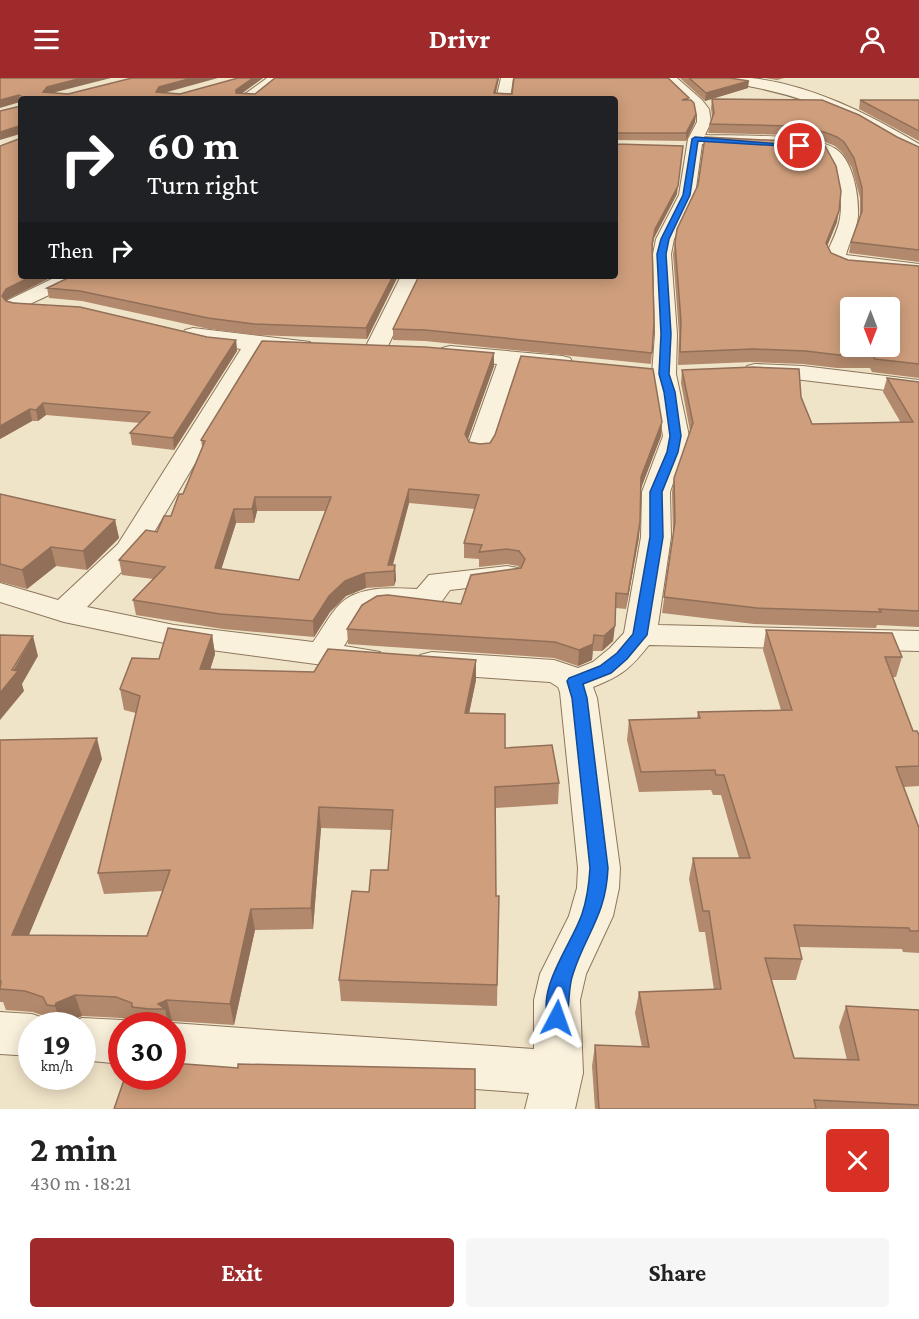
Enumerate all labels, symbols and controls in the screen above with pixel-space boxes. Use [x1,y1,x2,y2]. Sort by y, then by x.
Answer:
icon: menu [30,23,63,56]
icon: person [856,23,889,56]
text: Drivr [429,24,490,54]
icon: right [48,120,126,198]
pin [774,120,825,171]
text: 60 m [147,121,239,168]
icon: arrive [783,129,816,162]
text: Turn right [147,170,258,200]
icon: right [105,234,138,267]
text: Then [48,238,93,263]
north arrow [840,297,900,357]
map controls [840,297,900,357]
position arrow [525,986,589,1050]
speed limit sign: 30 [108,1012,186,1090]
text: 19 [43,1027,71,1060]
text: km/h [41,1058,73,1074]
text: 2 min [30,1129,117,1169]
button: close [826,1129,889,1192]
text: 430 m · 18:21 [30,1172,131,1194]
button: Exit [30,1238,454,1307]
button: Share [466,1238,889,1307]

